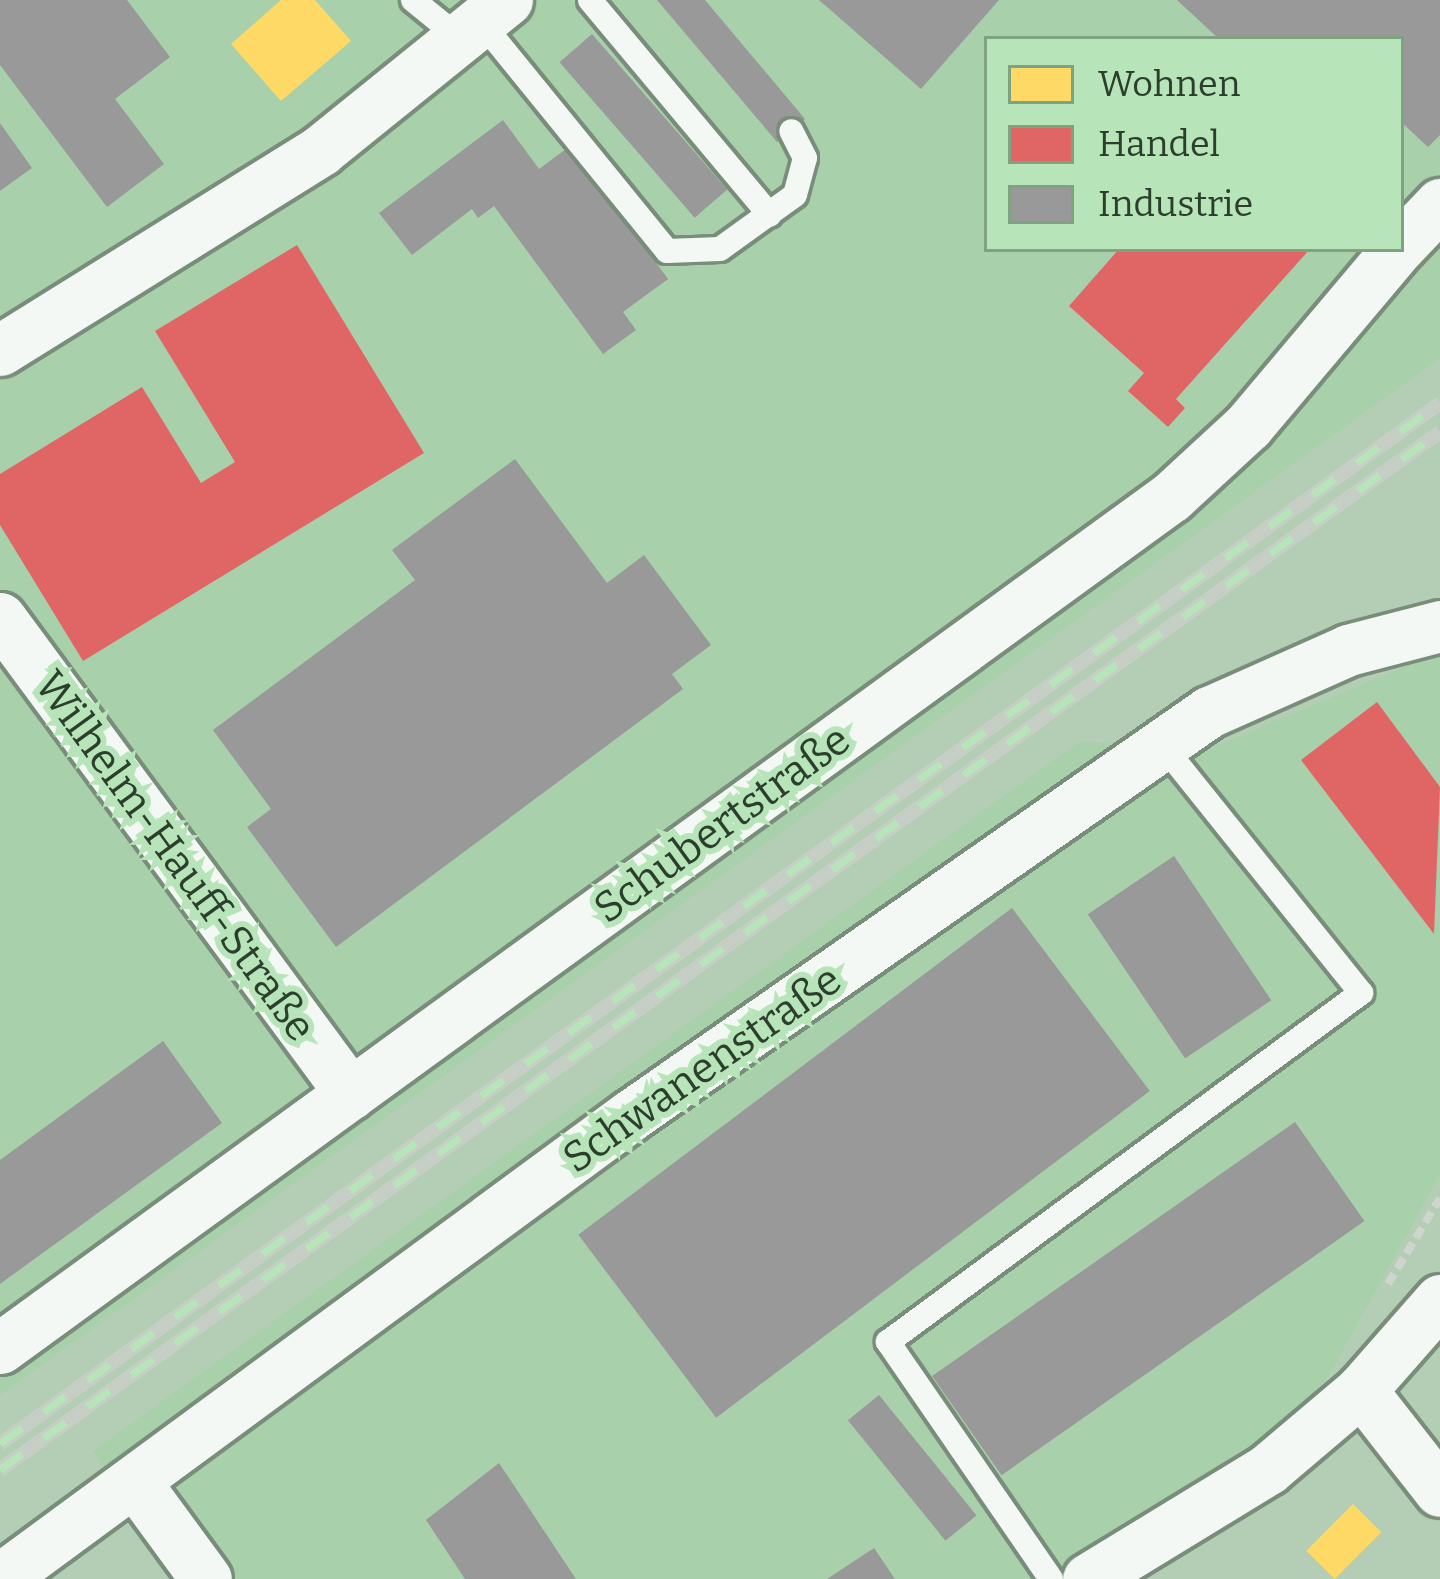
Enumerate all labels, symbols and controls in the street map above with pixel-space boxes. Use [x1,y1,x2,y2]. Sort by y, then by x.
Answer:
legend [984,36,1404,252]
text: Wohnen [1098,62,1241,106]
text: Handel [1098,122,1220,166]
text: Industrie [1098,182,1253,226]
street label: Wilhelm-Hauff-Straße [24,661,326,1051]
street label: Schubertstraße [584,714,860,934]
street label: Schwanenstraße [553,954,851,1184]

